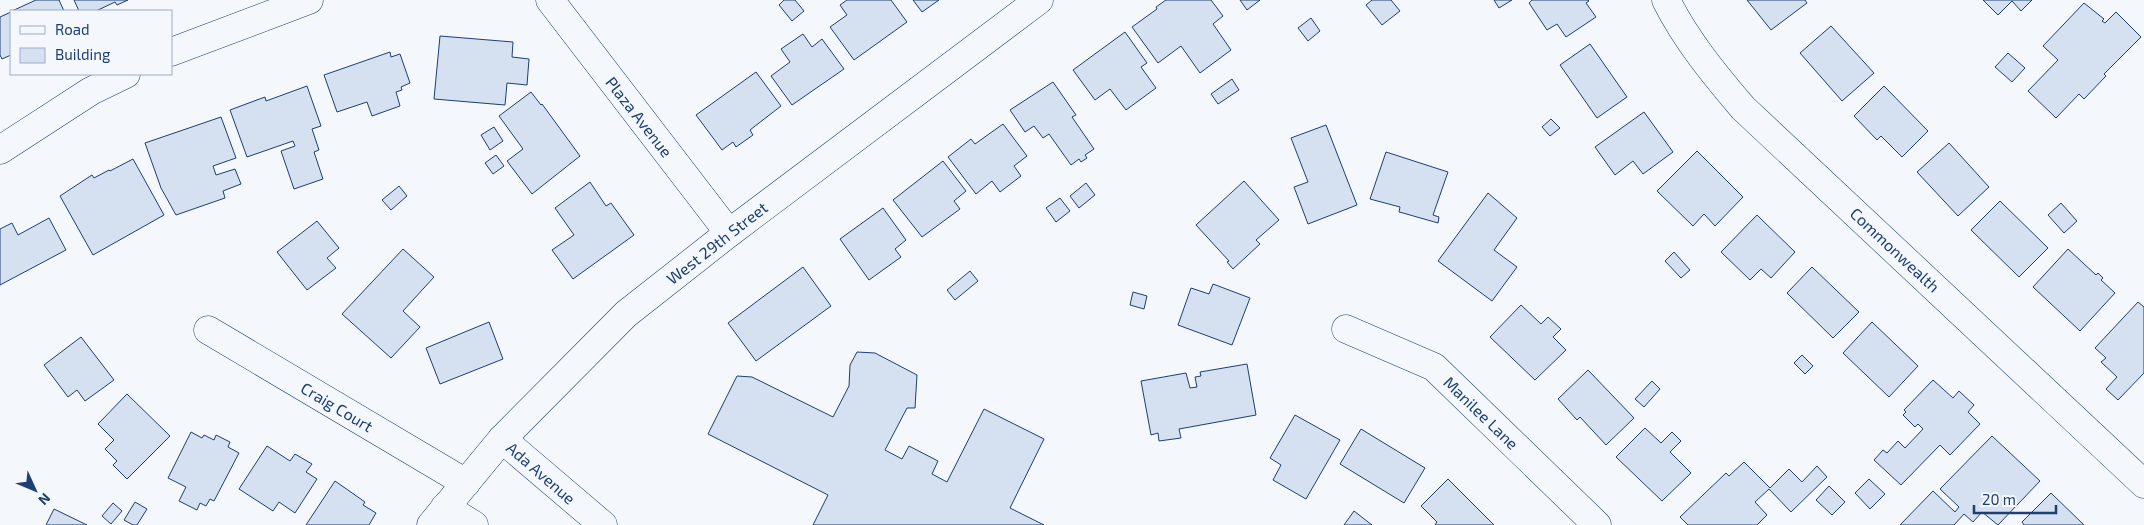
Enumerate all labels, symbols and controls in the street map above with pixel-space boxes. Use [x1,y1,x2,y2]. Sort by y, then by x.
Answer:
legend [10,10,172,75]
text: Road [55,20,90,38]
text: Building [55,45,111,63]
street label: Plaza Avenue [602,73,677,161]
street label: West 29th Street [662,197,771,288]
street label: Commonwealth [1847,203,1944,296]
street label: Manilee Lane [1440,372,1523,453]
street label: Craig Court [298,378,377,435]
street label: Ada Avenue [503,438,580,508]
north arrow [10,465,60,515]
scale bar [1974,482,2056,514]
text: N [35,490,54,509]
text: 20 m [1982,490,2016,508]

